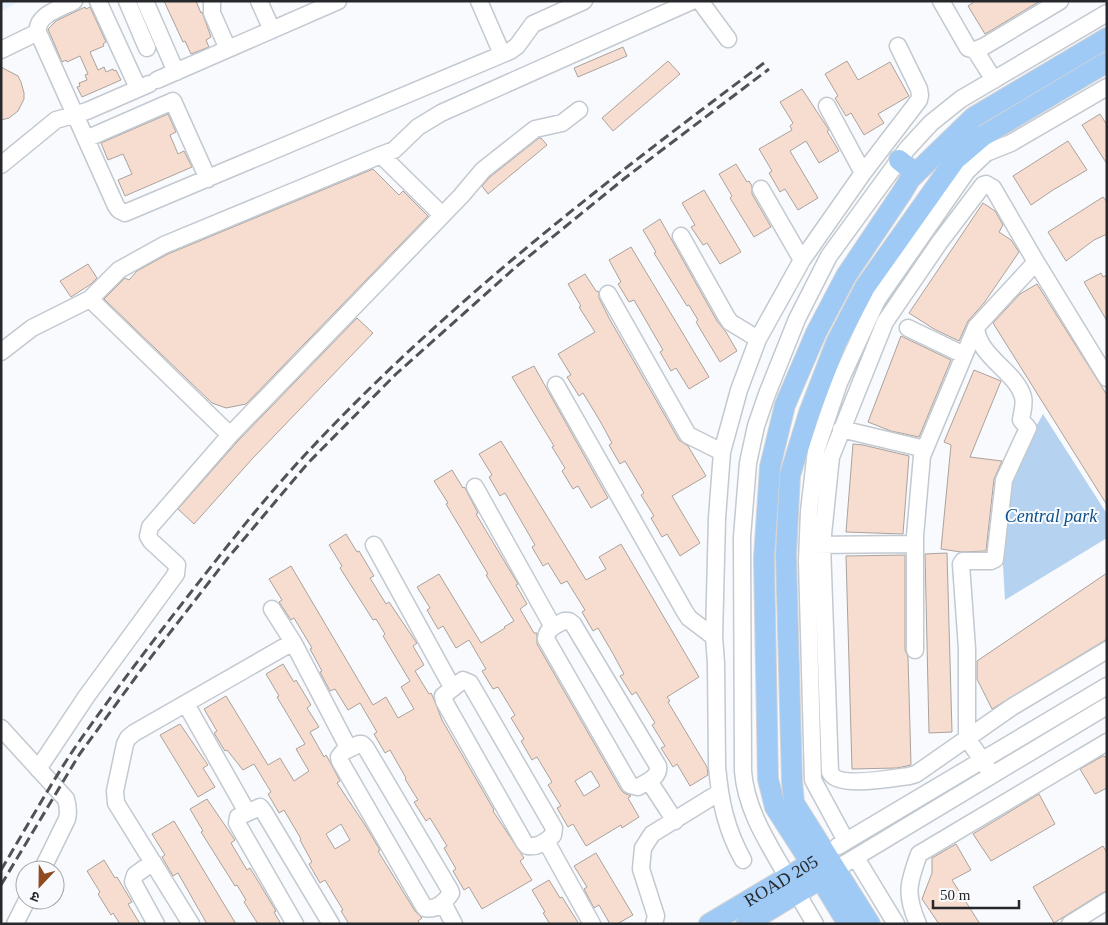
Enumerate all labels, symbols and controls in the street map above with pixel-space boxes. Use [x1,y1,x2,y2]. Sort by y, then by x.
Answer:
park label: Central park [1005,506,1098,526]
street label: ROAD 205 [741,851,822,911]
north arrow [15,860,65,910]
scale bar [933,878,1019,910]
text: 50 m [940,887,971,903]
text: उ [28,888,42,905]

